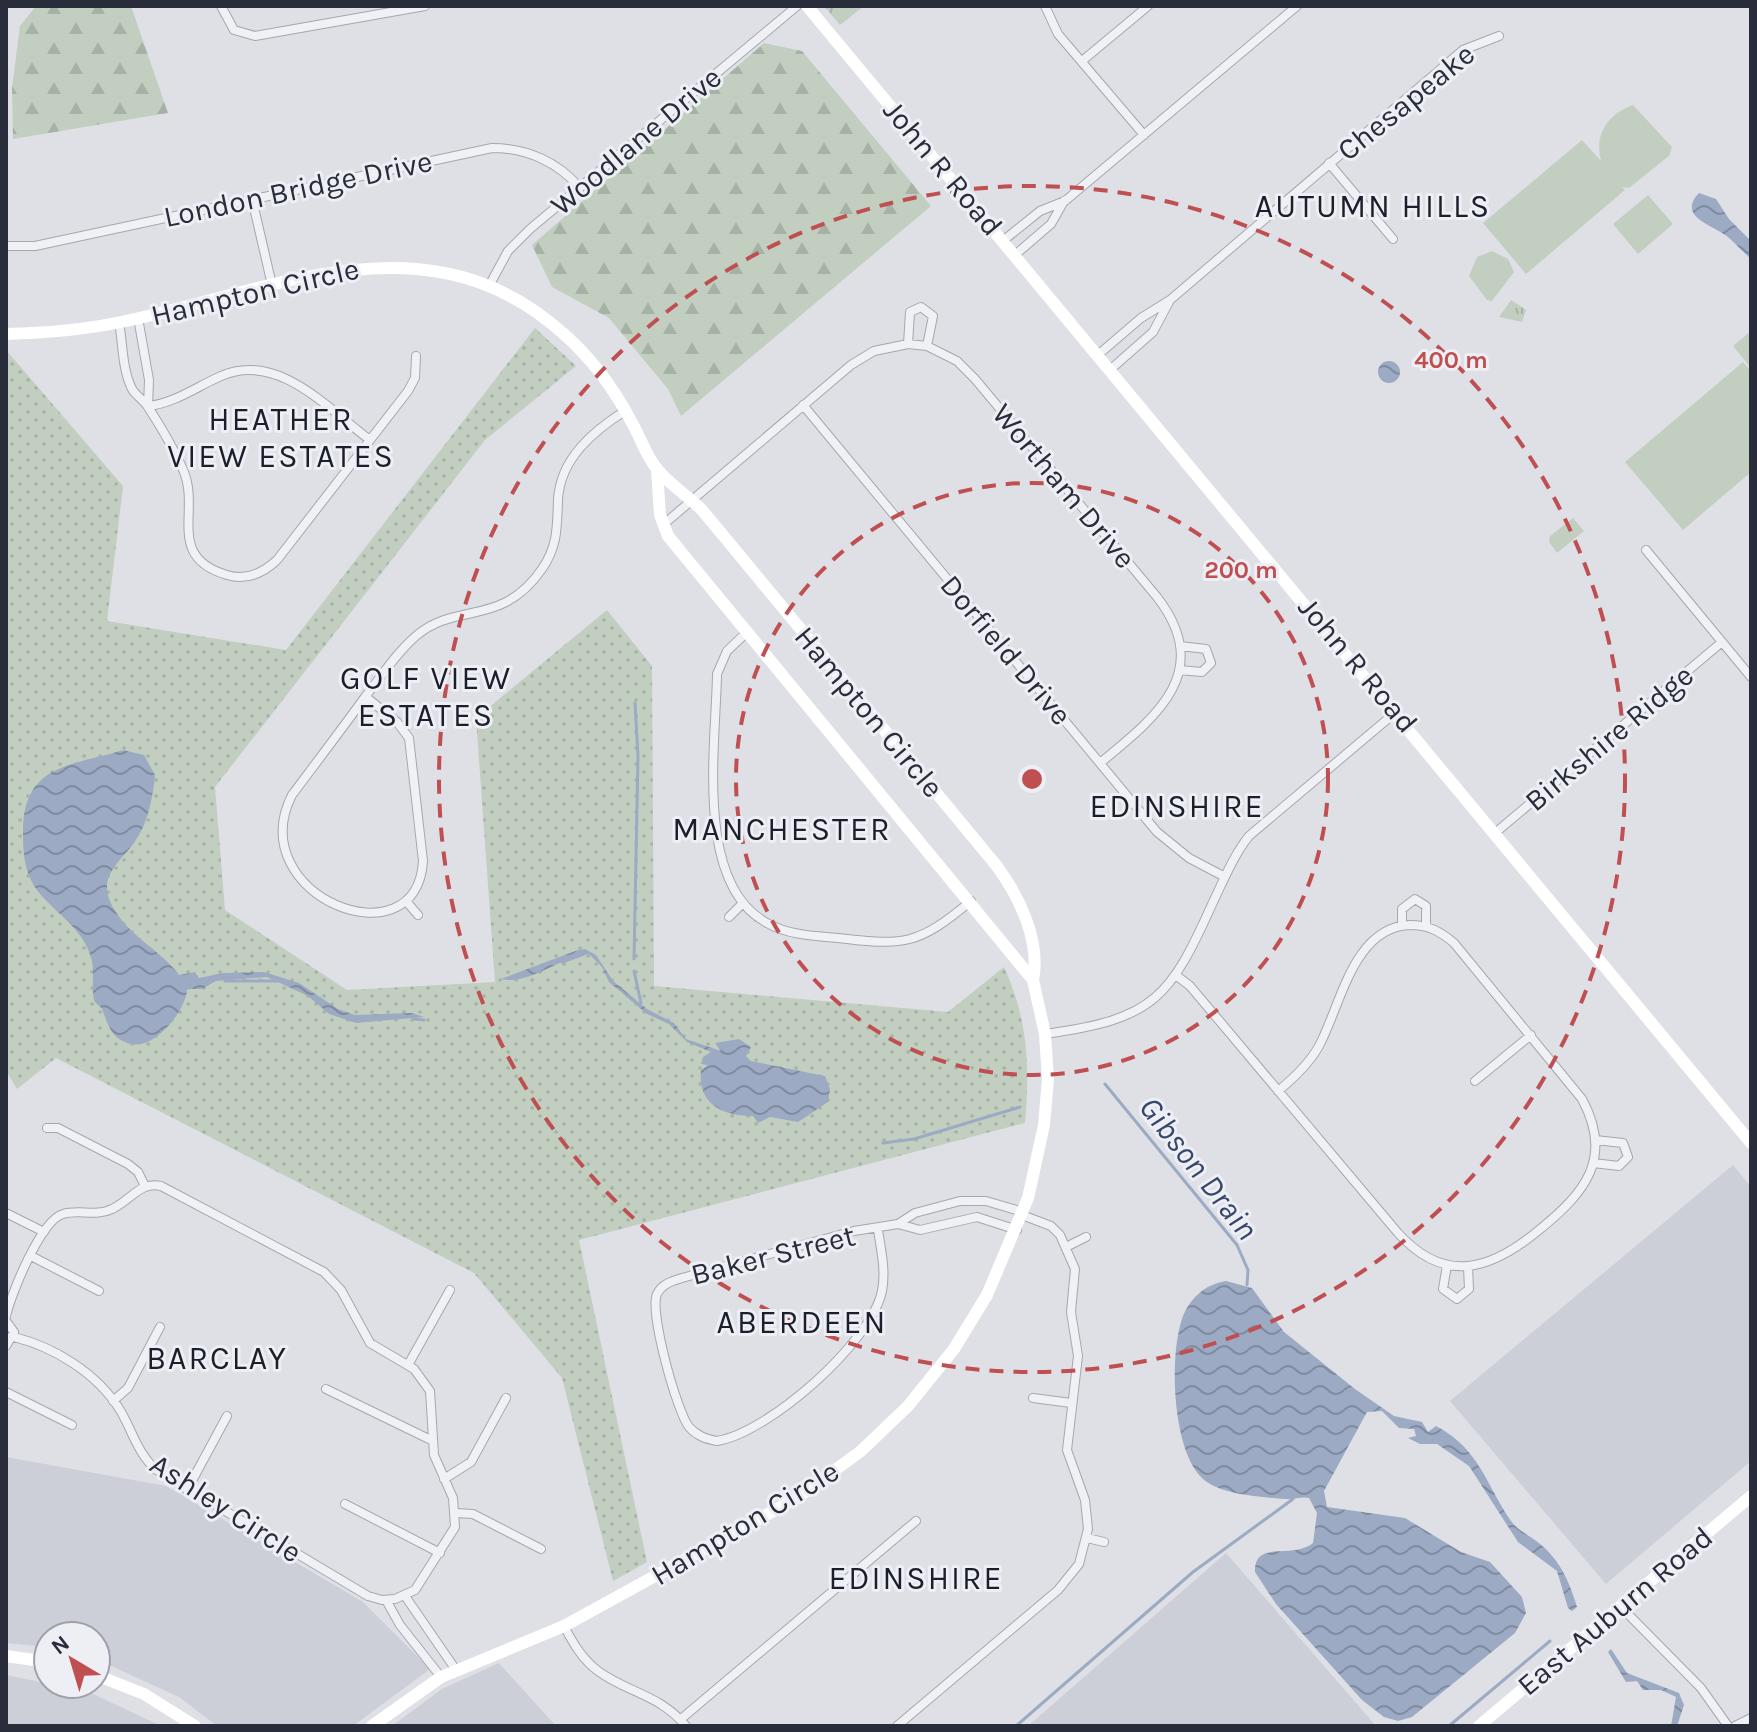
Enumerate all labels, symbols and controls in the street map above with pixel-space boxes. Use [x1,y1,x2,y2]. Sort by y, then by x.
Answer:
street label: Chesapeake [1330,36,1482,168]
street label: Woodlane Drive [543,59,729,223]
street label: John R Road [876,93,1010,243]
street label: London Bridge Drive [160,143,436,235]
district label: AUTUMN HILLS [1255,188,1491,225]
street label: Hampton Circle [147,251,363,333]
text: 400 m [1414,346,1488,374]
street label: Wortham Drive [985,396,1143,576]
district label: HEATHER VIEW ESTATES [167,401,395,475]
text: 200 m [1204,556,1278,584]
street label: Dorfield Drive [933,568,1079,732]
street label: John R Road [1291,590,1425,740]
street label: Hampton Circle [787,619,951,805]
street label: Birkshire Ridge [1517,657,1701,819]
district label: GOLF VIEW ESTATES [340,660,512,734]
centre of rings [1018,765,1046,793]
district label: EDINSHIRE [1089,788,1265,825]
district label: MANCHESTER [672,811,892,848]
water label: Gibson Drain [1131,1089,1266,1247]
street label: Baker Street [687,1217,859,1293]
district label: ABERDEEN [717,1304,887,1341]
district label: BARCLAY [146,1340,288,1377]
street label: Ashley Circle [143,1446,309,1570]
street label: Hampton Circle [645,1453,845,1593]
street label: East Auburn Road [1510,1519,1720,1703]
district label: EDINSHIRE [828,1560,1004,1597]
north arrow [32,1620,112,1700]
text: N [46,1630,75,1660]

